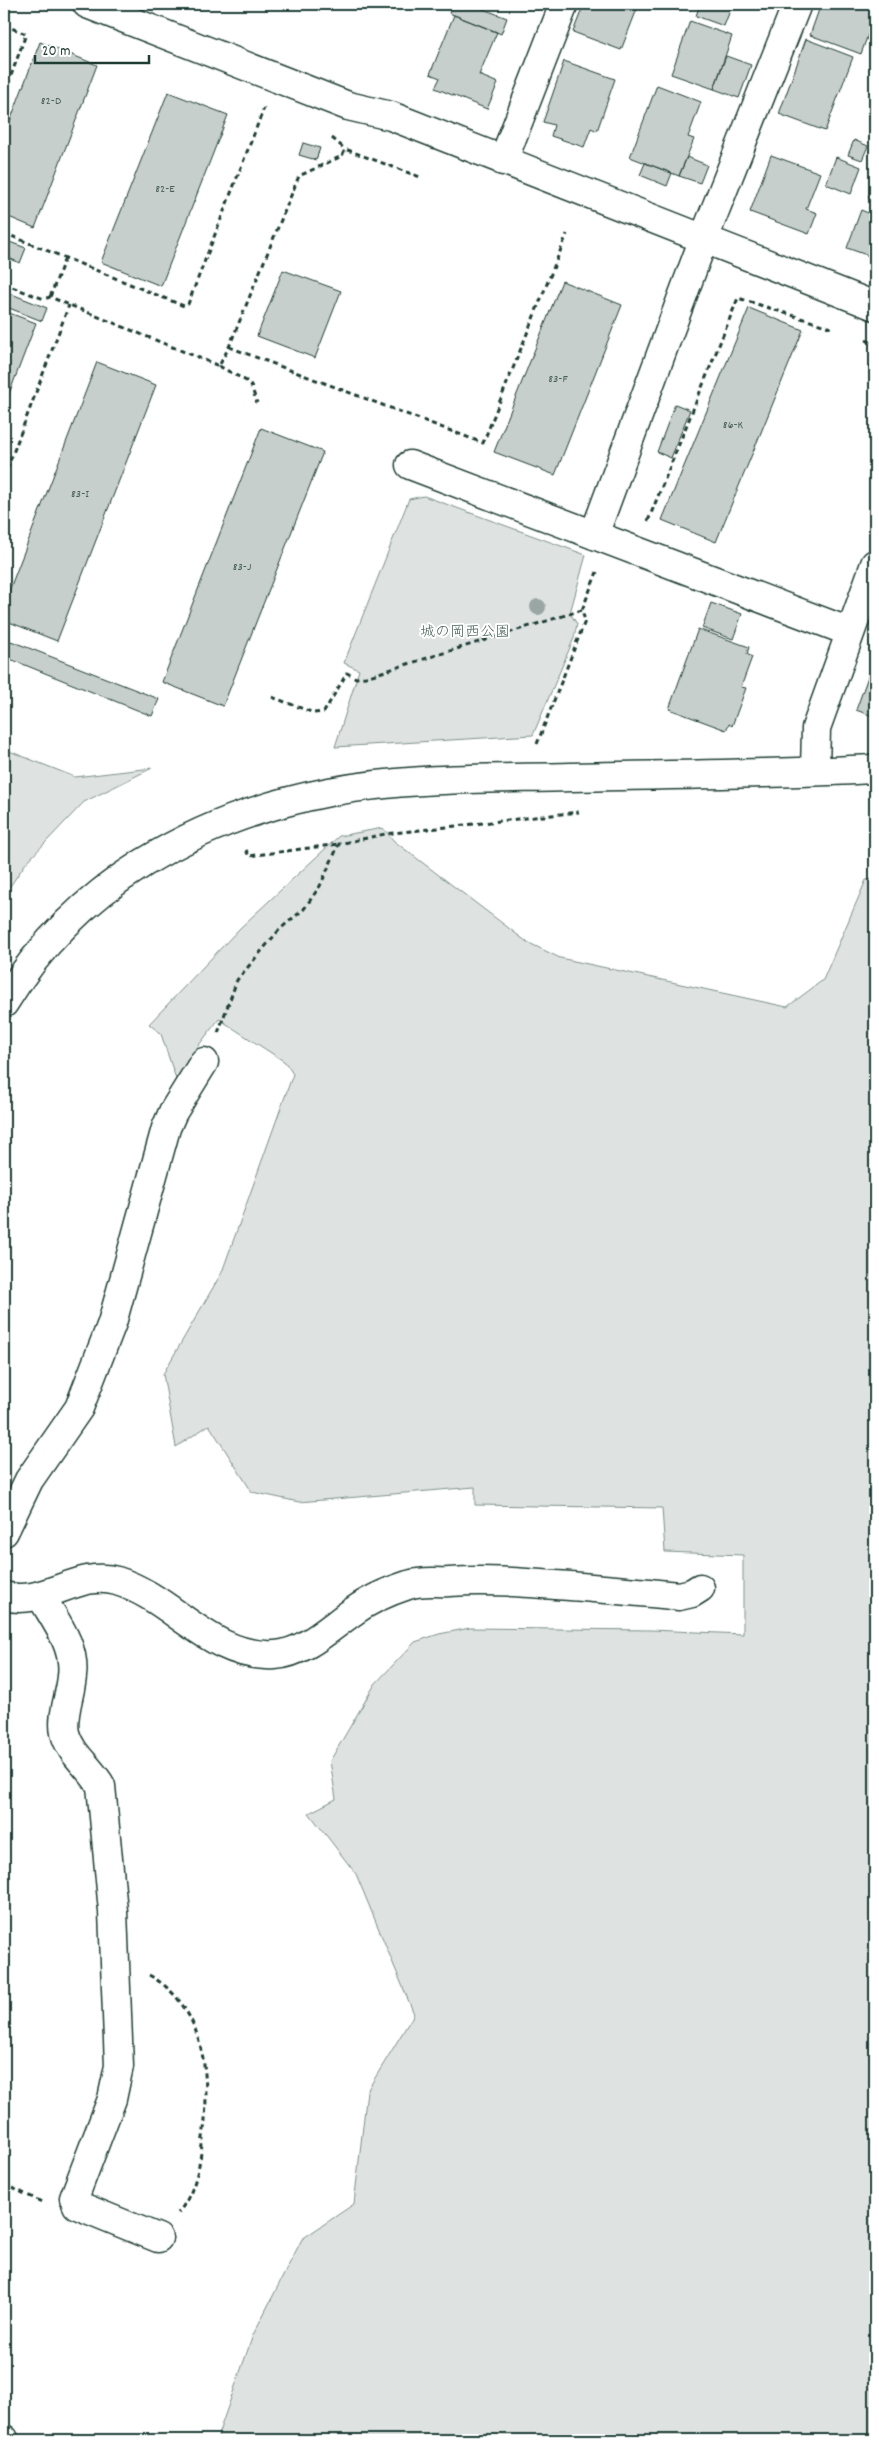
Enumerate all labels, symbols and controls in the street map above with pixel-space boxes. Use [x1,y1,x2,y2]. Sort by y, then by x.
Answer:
scale bar [35,32,149,64]
text: 20 m [42,41,70,63]
house number: 82-D [41,93,61,110]
house number: 82-E [155,181,175,198]
house number: 83-F [548,371,568,388]
house number: 86-K [723,417,744,434]
house number: 83-I [71,486,89,503]
house number: 83-J [233,559,251,576]
park label: 城の岡西公園 [420,622,510,644]

